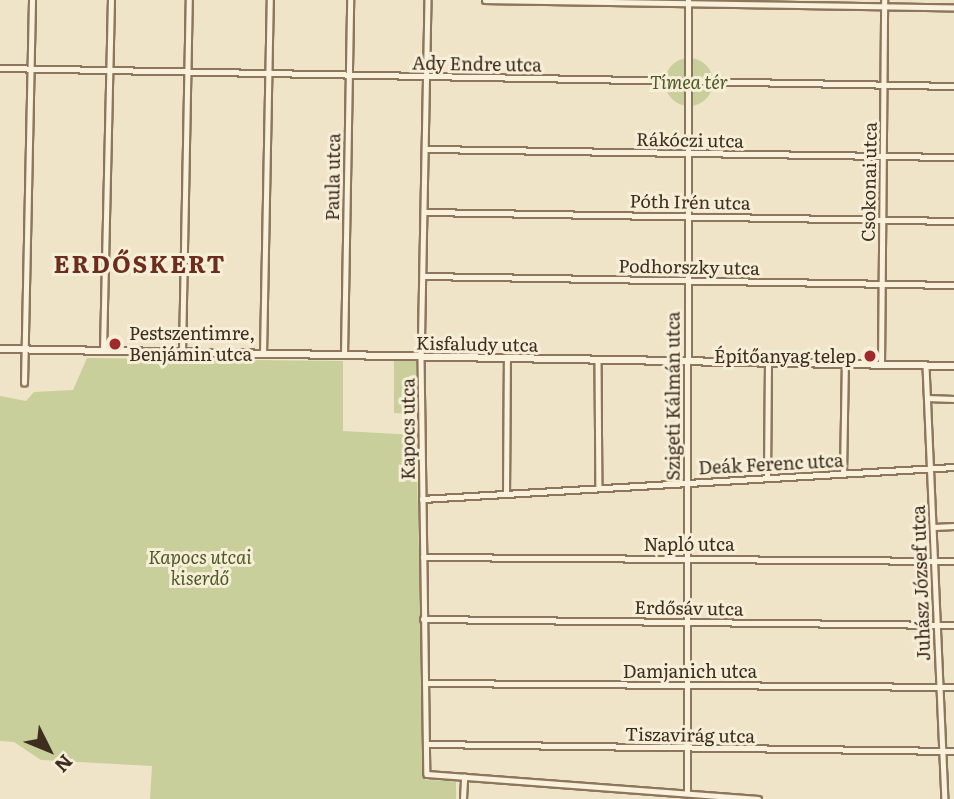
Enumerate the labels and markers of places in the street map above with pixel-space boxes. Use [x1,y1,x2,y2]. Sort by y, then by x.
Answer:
place label: Pestszentimre, Benjámin utca [129,323,255,366]
marker: Pestszentimre, Benjámin utca [107,336,123,352]
place label: Építőanyag telep [714,345,856,367]
marker: Építőanyag telep [862,348,878,364]

